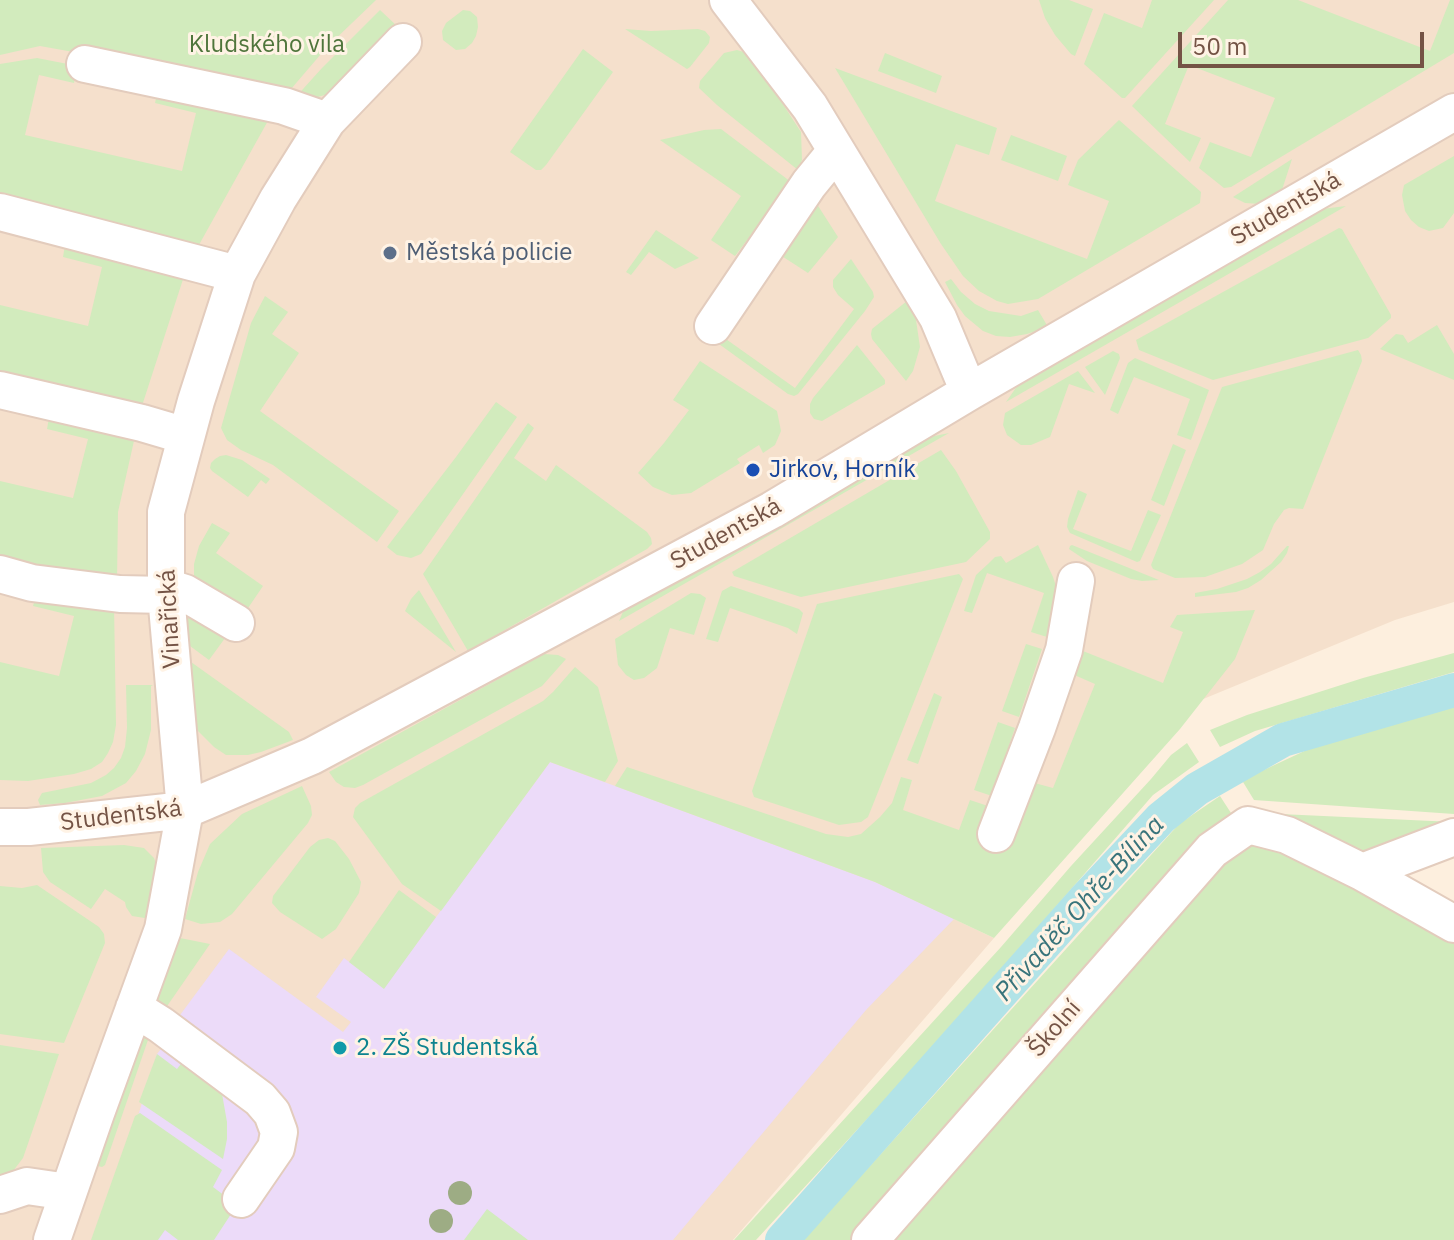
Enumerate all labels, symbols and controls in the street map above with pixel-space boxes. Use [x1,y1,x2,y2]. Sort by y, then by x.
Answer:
scale bar [1182,16,1428,66]
text: 50 m [1192,30,1247,62]
park label: Kludského vila [189,31,345,59]
street label: Studentská [1226,166,1346,252]
place label: Městská policie [406,239,572,267]
marker: Městská policie [381,244,399,262]
place label: Jirkov, Horník [769,456,916,484]
marker: Jirkov, Horník [744,461,762,479]
street label: Studentská [666,492,786,576]
street label: Vinařická [153,569,187,669]
street label: Studentská [59,794,183,838]
water label: Přivaděč Ohře-Bílina [989,810,1171,1008]
street label: Školní [1023,995,1087,1063]
place label: 2. ZŠ Studentská [356,1034,538,1062]
marker: 2. ZŠ Studentská [331,1039,349,1057]

